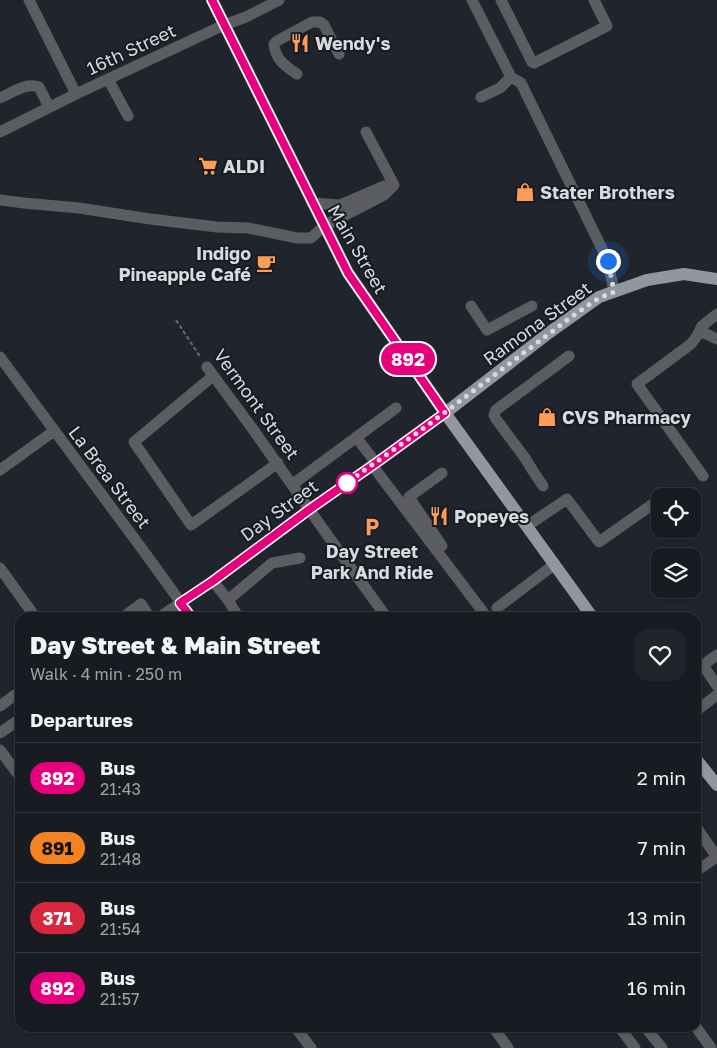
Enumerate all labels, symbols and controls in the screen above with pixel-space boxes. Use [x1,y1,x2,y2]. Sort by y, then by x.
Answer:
street label: 16th Street [83,19,179,79]
restaurant icon: Wendy's [289,32,311,54]
place label: Wendy's [315,32,390,54]
supermarket icon: ALDI [197,155,219,177]
place label: ALDI [223,155,265,177]
shop icon: Stater Brothers [514,181,536,203]
place label: Stater Brothers [540,181,675,203]
street label: Main Street [324,200,392,298]
place label: Indigo Pineapple Café [119,242,251,285]
your location [596,249,621,274]
cafe icon: Indigo Pineapple Café [255,252,277,274]
street label: Ramona Street [479,276,595,370]
line badge: 892 [379,343,437,375]
street label: Vermont Street [210,345,304,463]
text: 892 [391,348,425,370]
shop icon: CVS Pharmacy [536,406,558,428]
place label: CVS Pharmacy [562,406,691,428]
street label: La Brea Street [64,422,156,532]
unlabelled marker [336,472,358,494]
street label: Day Street [236,475,322,545]
map controls [651,488,701,598]
button: locate [651,488,701,538]
restaurant icon: Popeyes [428,505,450,527]
place label: Popeyes [454,505,529,527]
parking icon: Day Street Park And Ride [361,516,383,538]
place label: Day Street Park And Ride [311,540,434,583]
button: layers [651,548,701,598]
button: heart [634,629,686,681]
text: Day Street & Main Street [30,630,320,659]
text: Walk · 4 min · 250 m [30,664,182,684]
text: Departures [30,708,133,731]
text: Bus [100,756,135,779]
text: 2 min [637,766,686,789]
text: 892 [41,767,74,789]
text: 21:43 [100,779,141,799]
text: Bus [100,826,135,849]
text: 7 min [638,836,686,859]
text: 891 [41,837,74,859]
text: 21:48 [100,849,141,869]
text: Bus [100,896,135,919]
text: 13 min [627,906,686,929]
text: 371 [42,907,73,929]
text: 21:54 [100,919,141,939]
text: Bus [100,966,135,989]
text: 16 min [627,976,686,999]
text: 892 [41,977,74,999]
text: 21:57 [100,989,140,1009]

